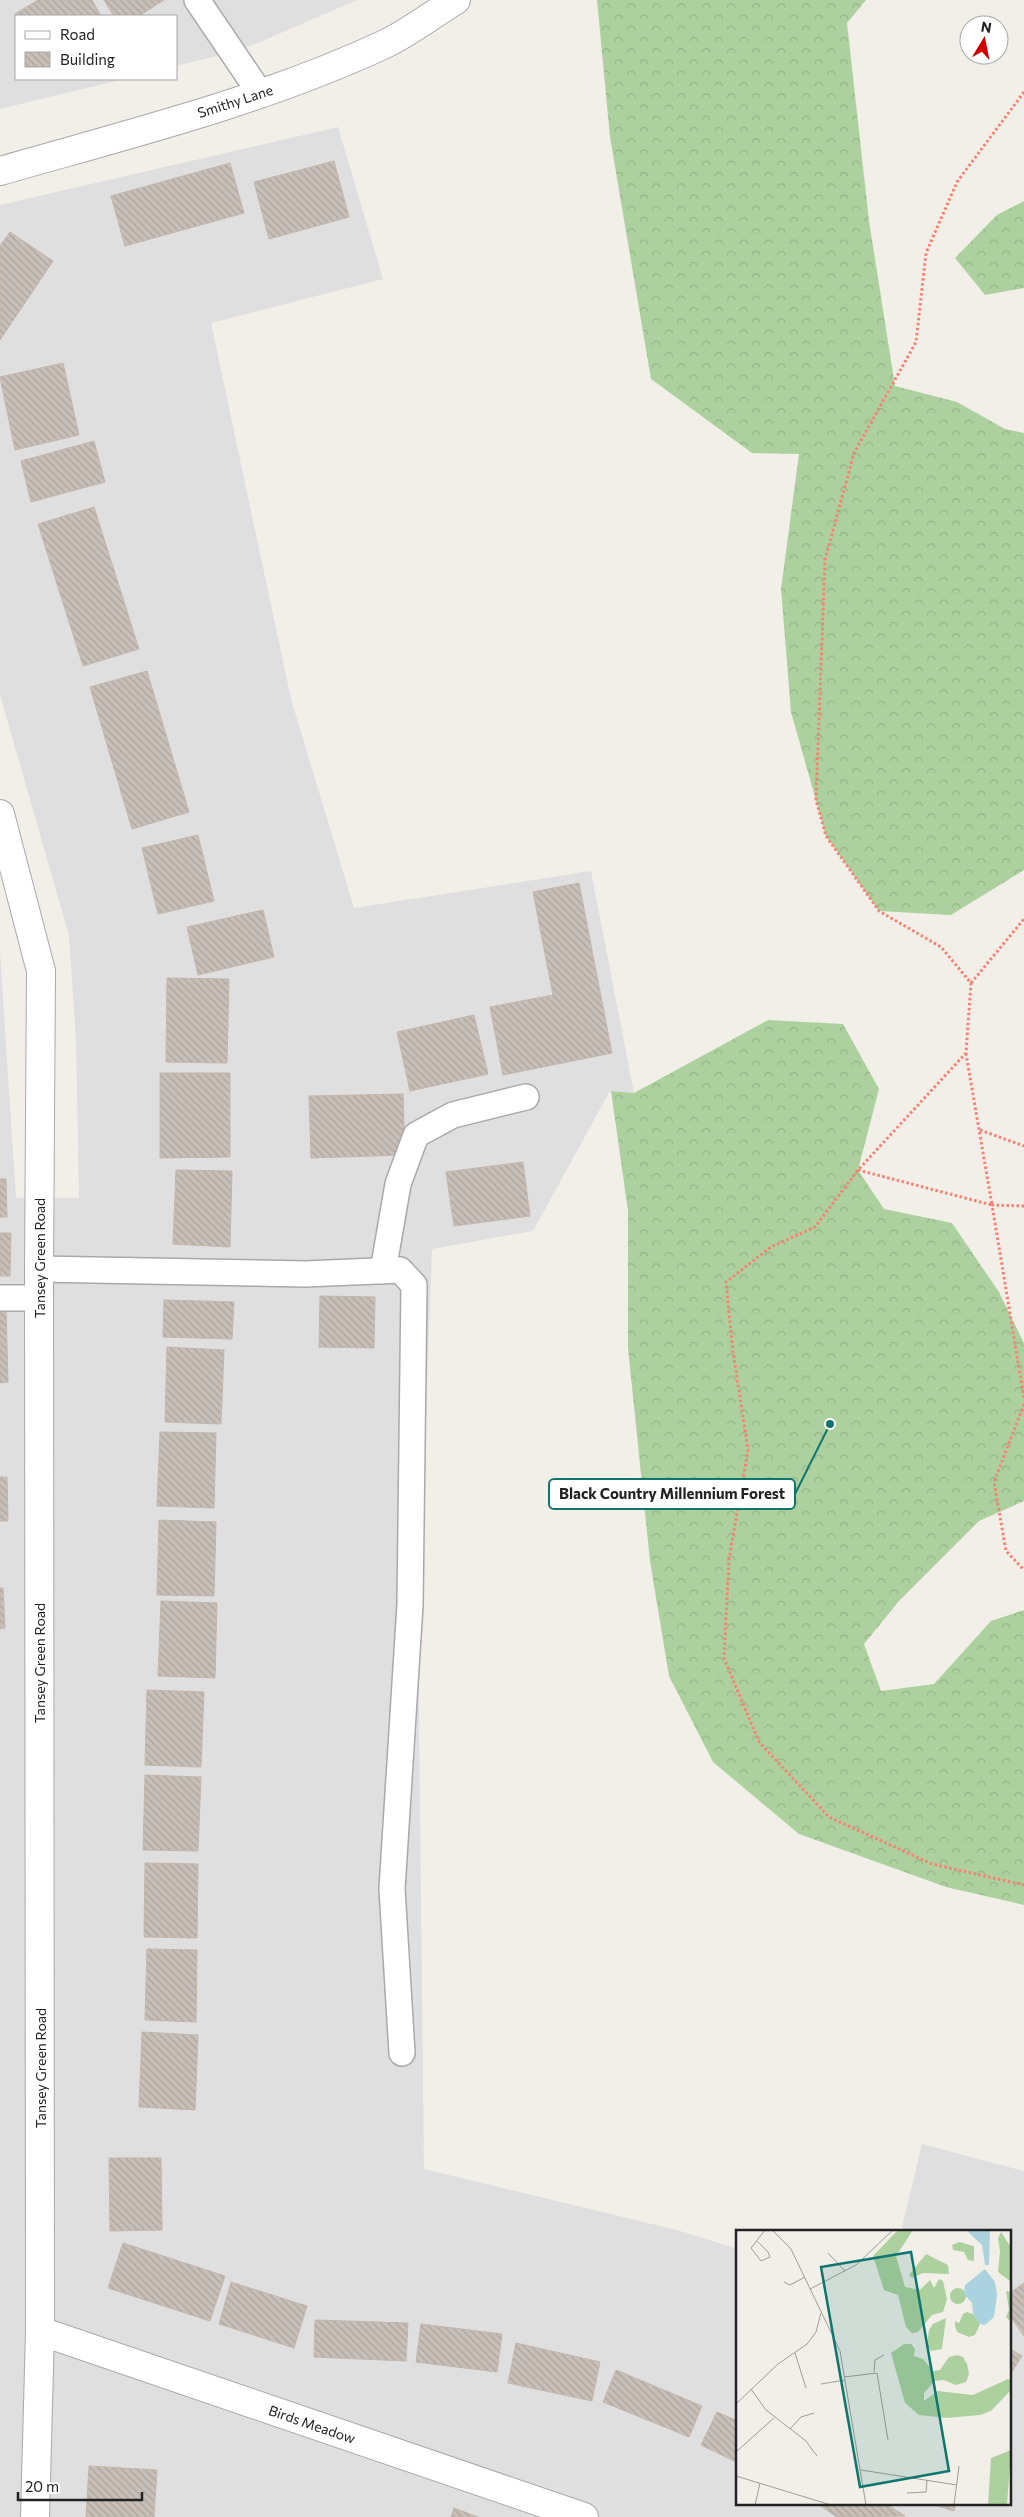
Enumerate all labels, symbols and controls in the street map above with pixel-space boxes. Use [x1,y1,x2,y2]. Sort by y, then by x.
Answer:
legend [15,15,178,80]
north arrow [959,15,1009,65]
text: N [980,17,993,36]
text: Road [60,25,95,43]
text: Building [60,50,115,68]
street label: Smithy Lane [195,81,275,121]
street label: Tansey Green Road [31,1198,48,1318]
callout: Black Country Millennium Forest [549,1479,795,1509]
text: Black Country Millennium Forest [559,1484,785,1502]
street label: Tansey Green Road [31,1603,48,1723]
street label: Tansey Green Road [32,2008,49,2128]
inset map [736,2230,1012,2504]
street label: Birds Meadow [266,2401,358,2447]
scale bar [18,2470,141,2502]
text: 20 m [25,2477,59,2495]

